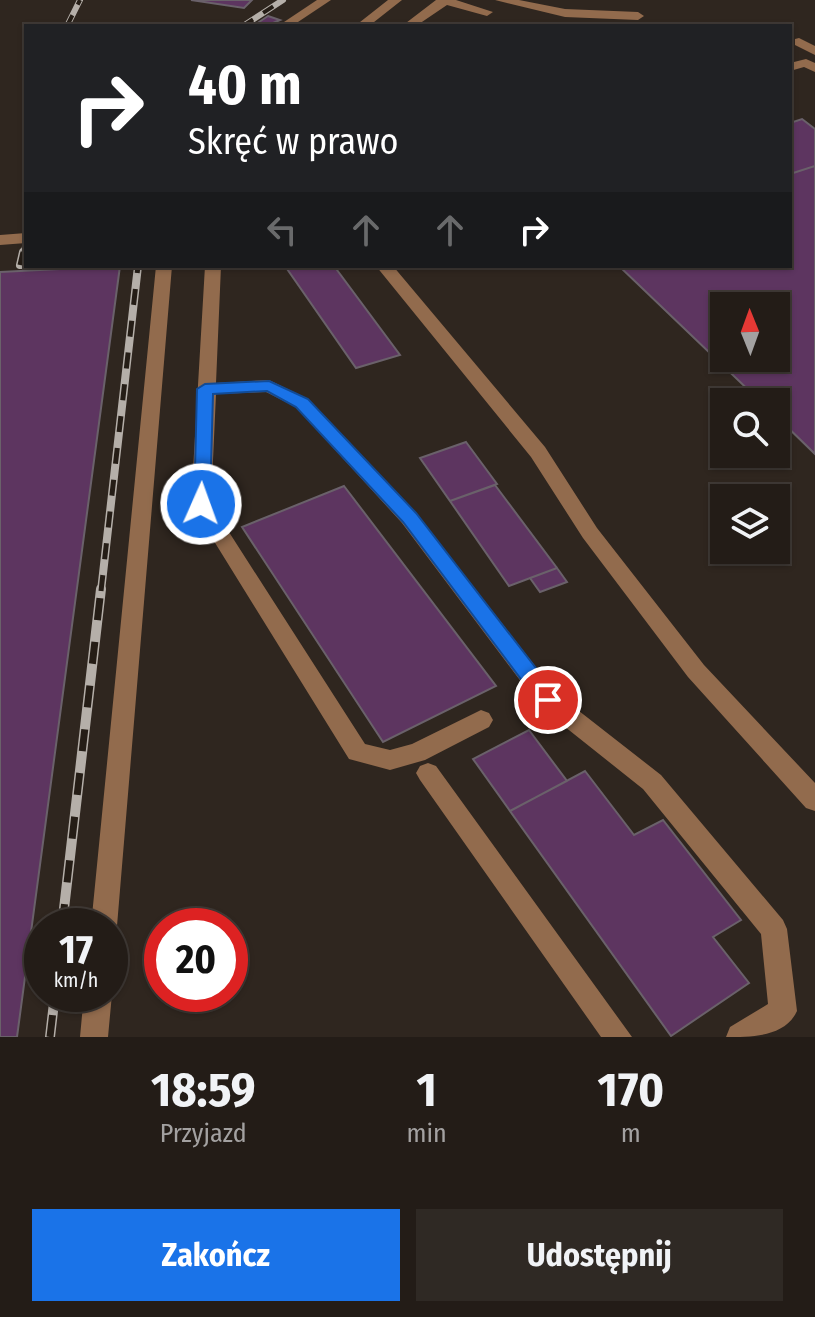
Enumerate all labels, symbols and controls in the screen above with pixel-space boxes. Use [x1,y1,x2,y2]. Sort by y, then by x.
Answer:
text: 40 m [188,52,302,119]
icon: right [56,56,160,160]
text: Skręć w prawo [188,120,398,164]
icon: left [260,208,304,252]
icon: ahead [344,208,388,252]
icon: ahead [428,208,472,252]
icon: right [512,208,556,252]
north arrow [710,292,790,372]
map controls [710,292,790,564]
button: search [710,388,790,468]
position arrow [159,462,243,546]
button: layers [710,484,790,564]
pin [514,666,582,734]
icon: arrive [526,678,570,722]
speed limit sign: 20 [144,908,248,1012]
text: 17 [59,926,93,974]
text: km/h [54,968,98,992]
text: 18:59 [151,1061,256,1119]
text: 1 [416,1061,437,1119]
text: 170 [598,1061,664,1119]
text: Przyjazd [160,1118,247,1149]
text: min [406,1118,447,1149]
text: m [621,1118,641,1149]
button: Zakończ [32,1209,400,1301]
button: Udostępnij [416,1209,783,1301]

